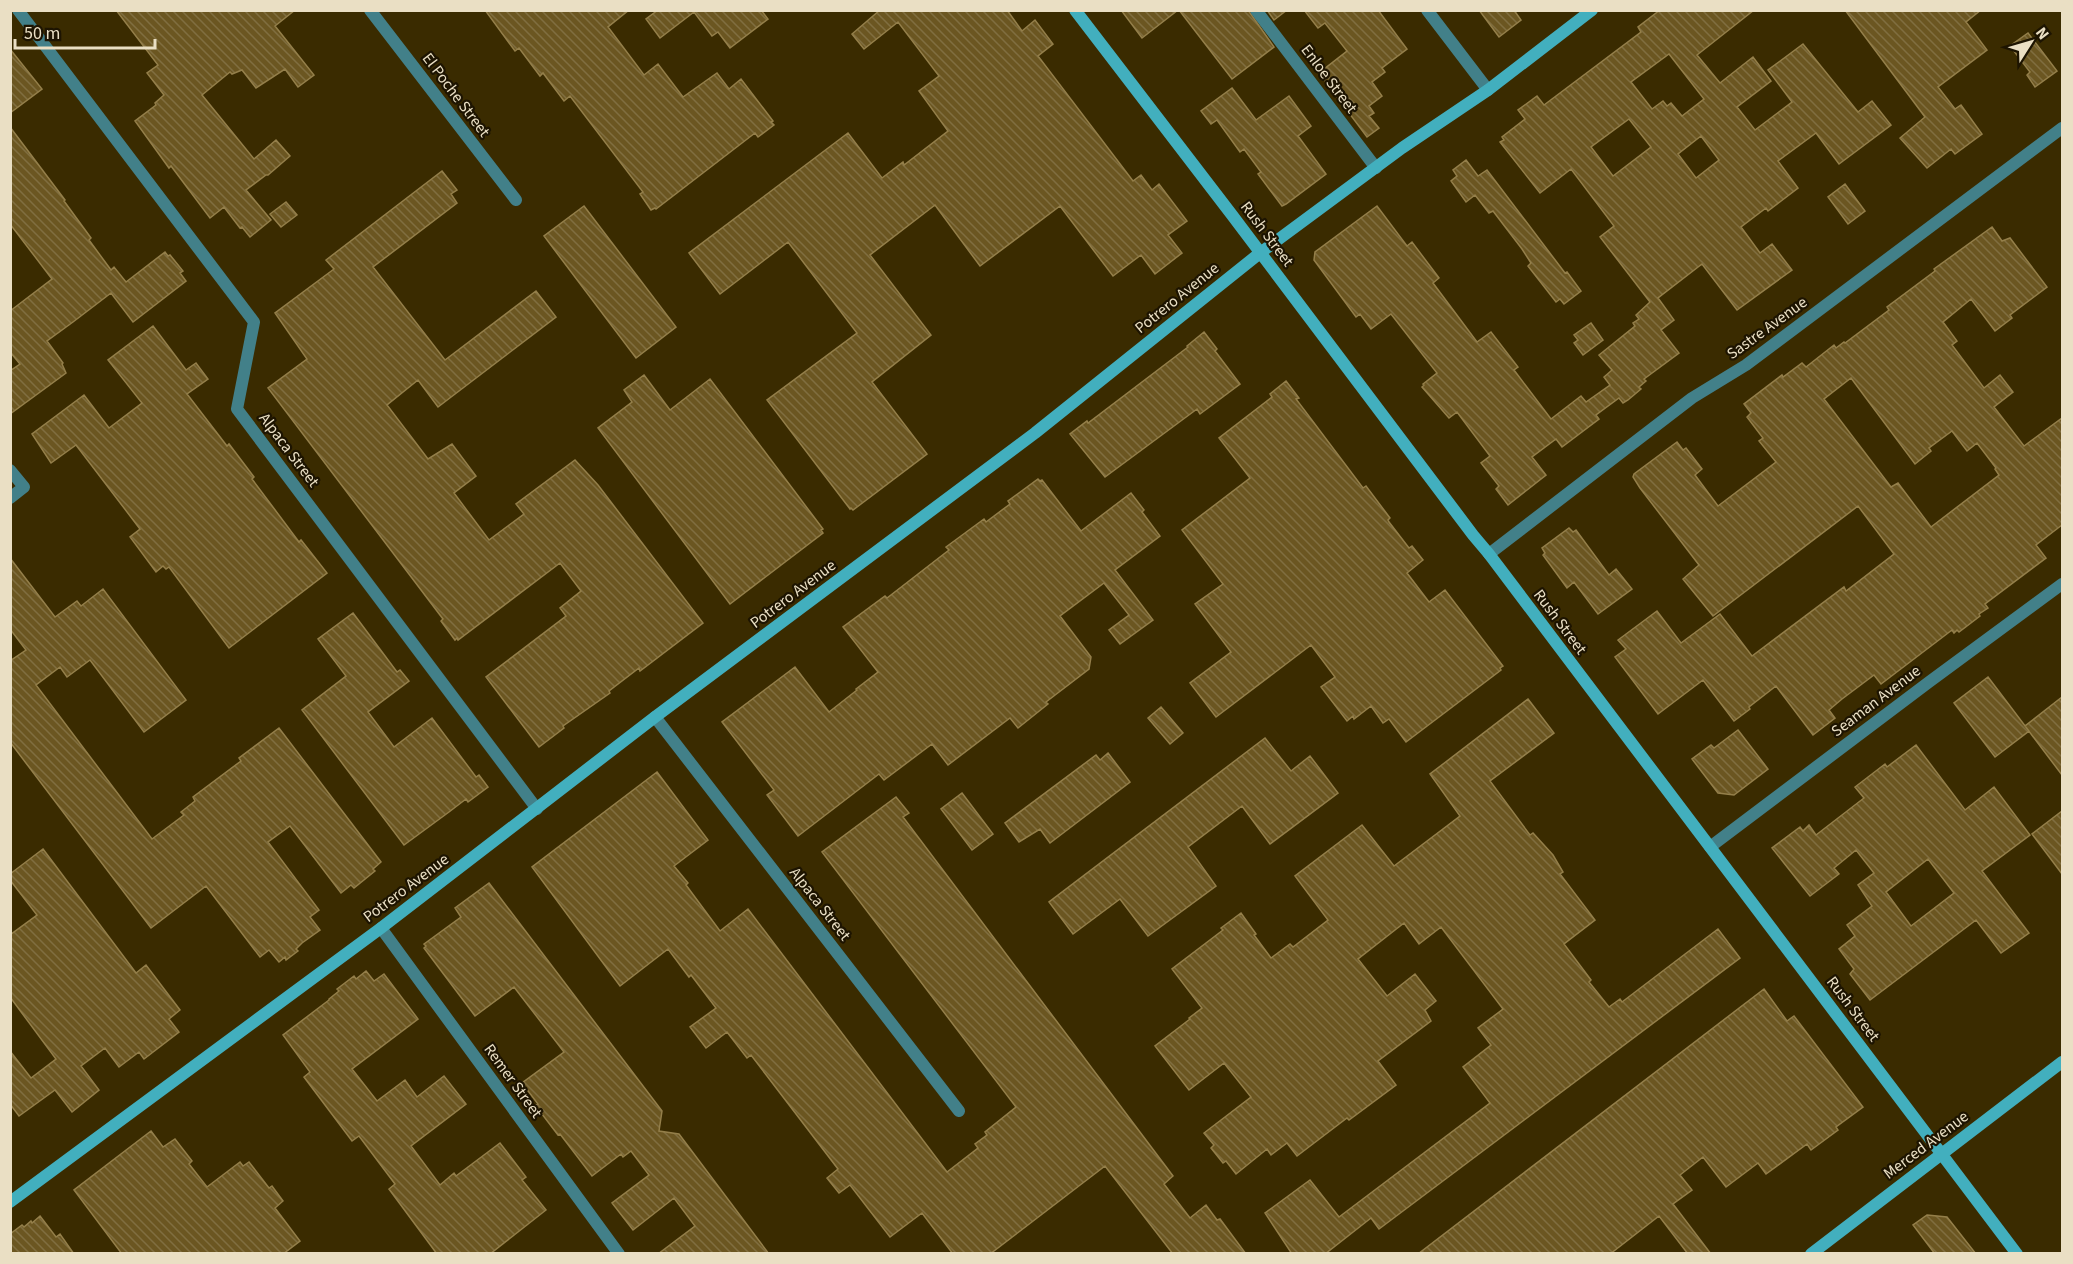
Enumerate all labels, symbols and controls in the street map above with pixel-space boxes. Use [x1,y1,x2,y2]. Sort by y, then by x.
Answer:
scale bar [15,12,154,50]
north arrow [2001,12,2061,72]
text: 50 m [24,21,60,46]
text: N [2030,23,2054,44]
street label: Enloe Street [1296,40,1363,118]
street label: El Poche Street [417,48,495,142]
street label: Rush Street [1235,197,1299,272]
street label: Potrero Avenue [1130,257,1224,339]
street label: Sastre Avenue [1722,291,1812,365]
street label: Alpaca Street [254,408,325,492]
street label: Potrero Avenue [745,554,841,634]
street label: Rush Street [1528,585,1592,660]
street label: Seaman Avenue [1827,660,1925,742]
street label: Potrero Avenue [358,848,454,928]
street label: Alpaca Street [784,863,856,946]
street label: Rush Street [1821,972,1885,1047]
street label: Remer Street [479,1039,548,1123]
street label: Merced Avenue [1879,1106,1973,1184]

